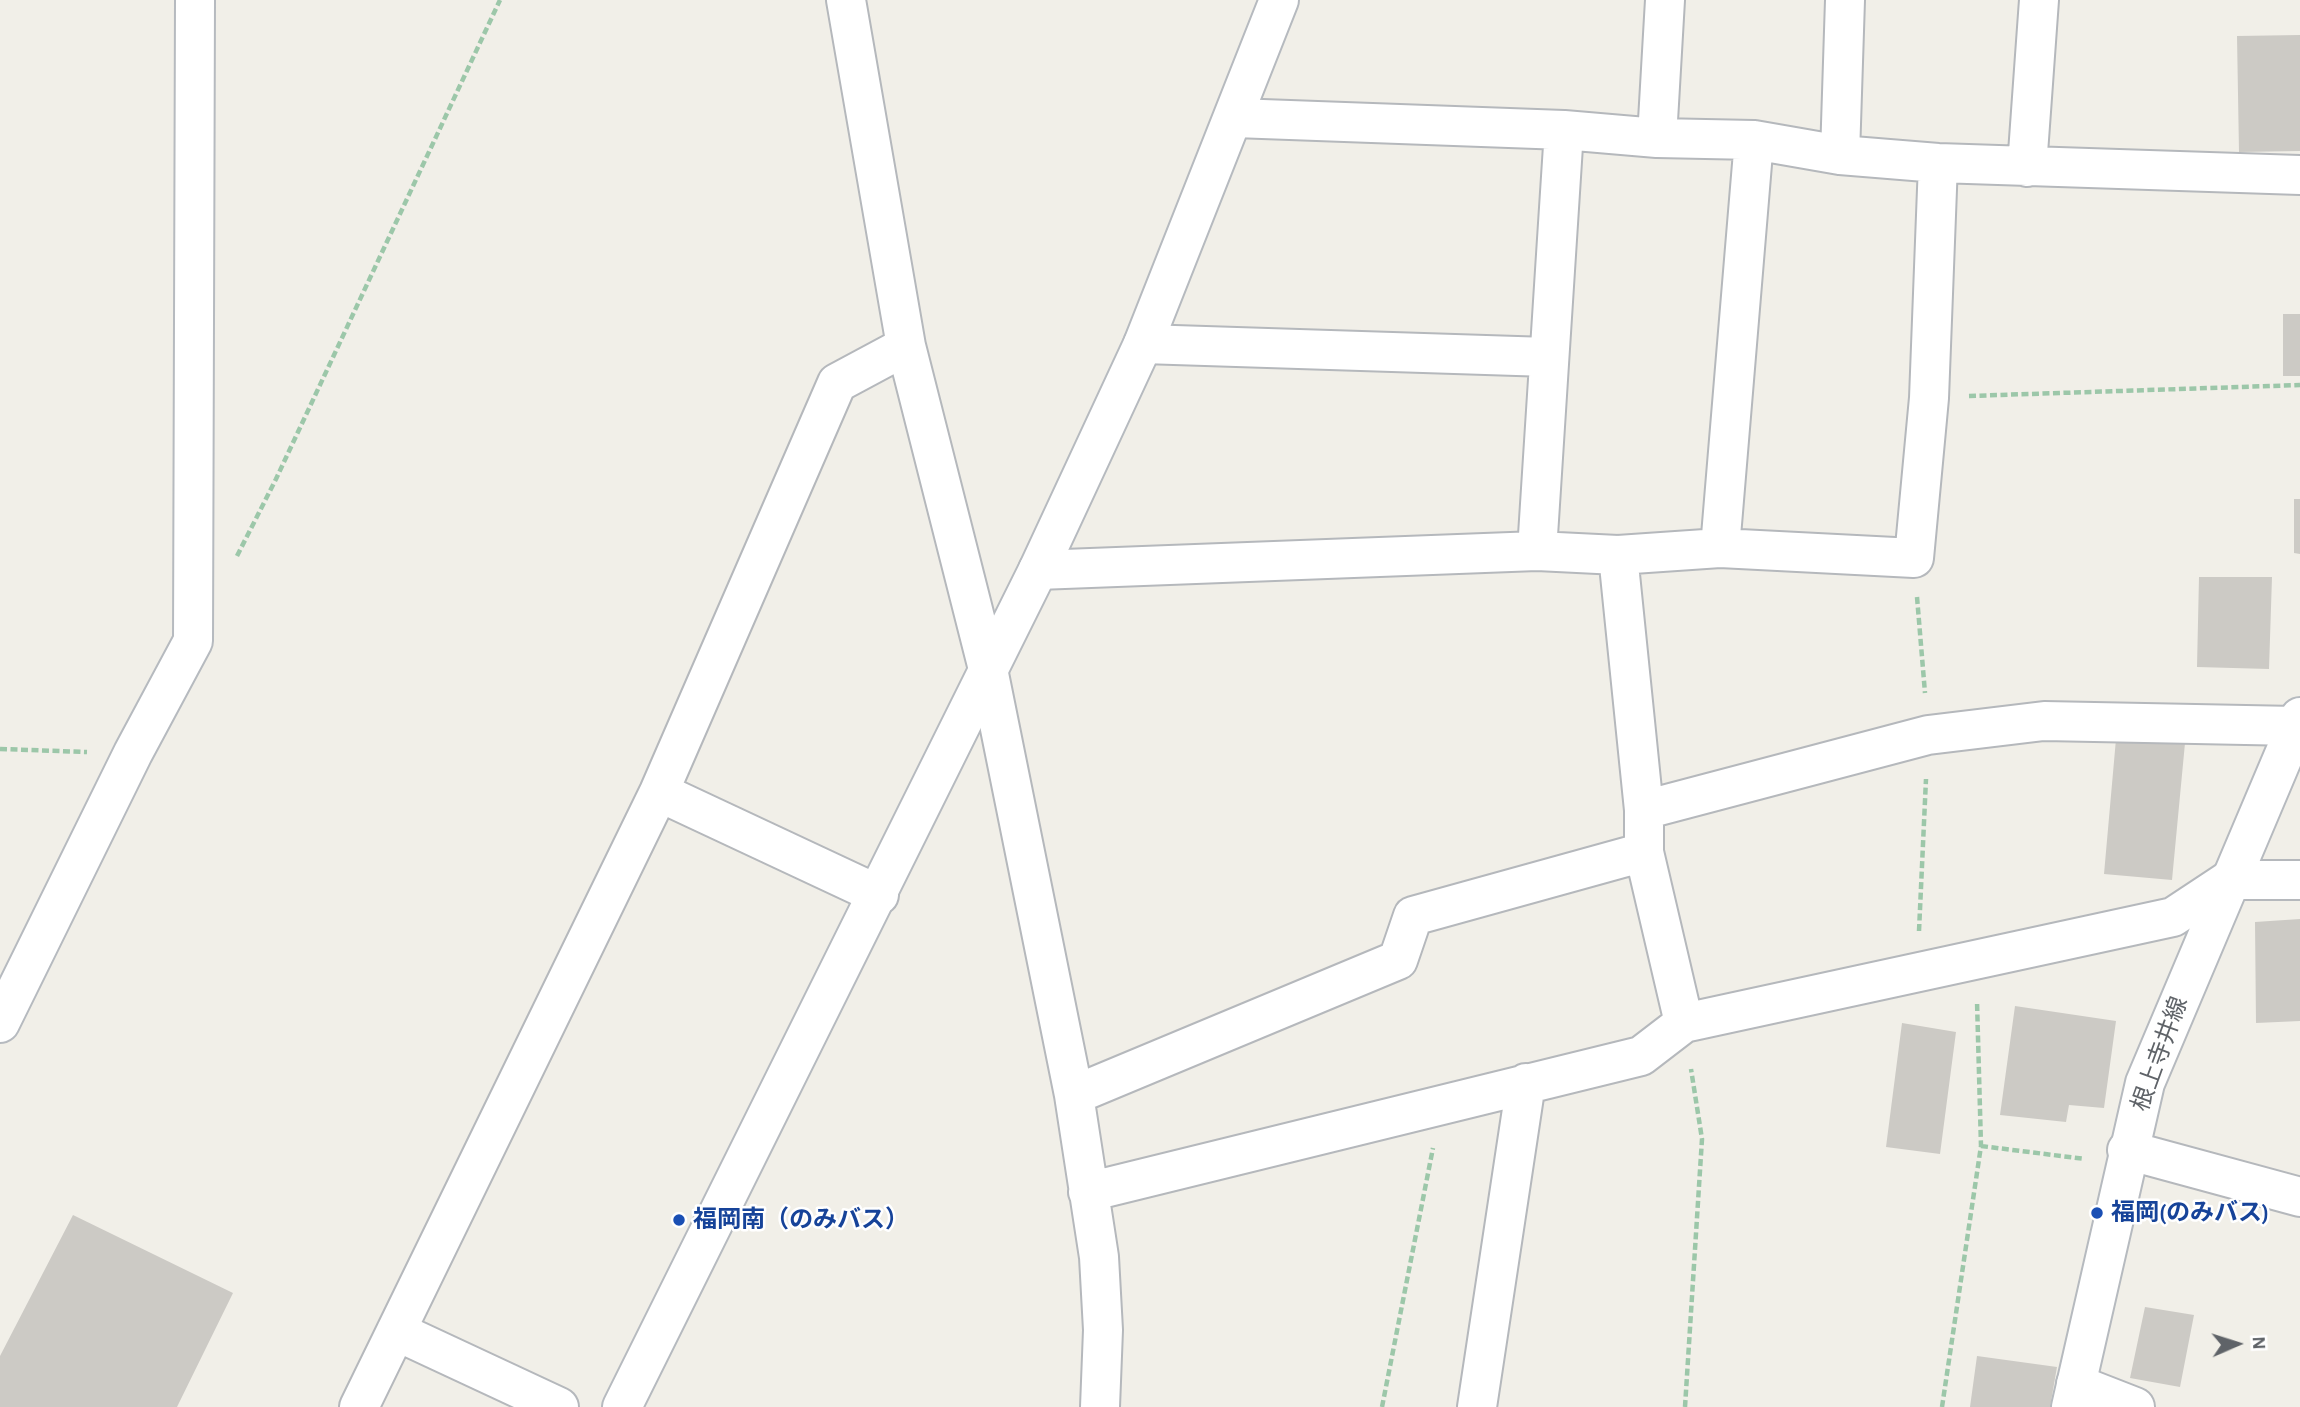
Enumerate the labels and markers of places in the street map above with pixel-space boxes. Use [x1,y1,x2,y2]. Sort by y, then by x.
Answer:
place label: 福岡(のみバス) [2111,1199,2269,1227]
marker: 福岡(のみバス) [2089,1205,2105,1221]
place label: 福岡南（のみバス） [693,1206,909,1234]
marker: 福岡南（のみバス） [671,1212,687,1228]

